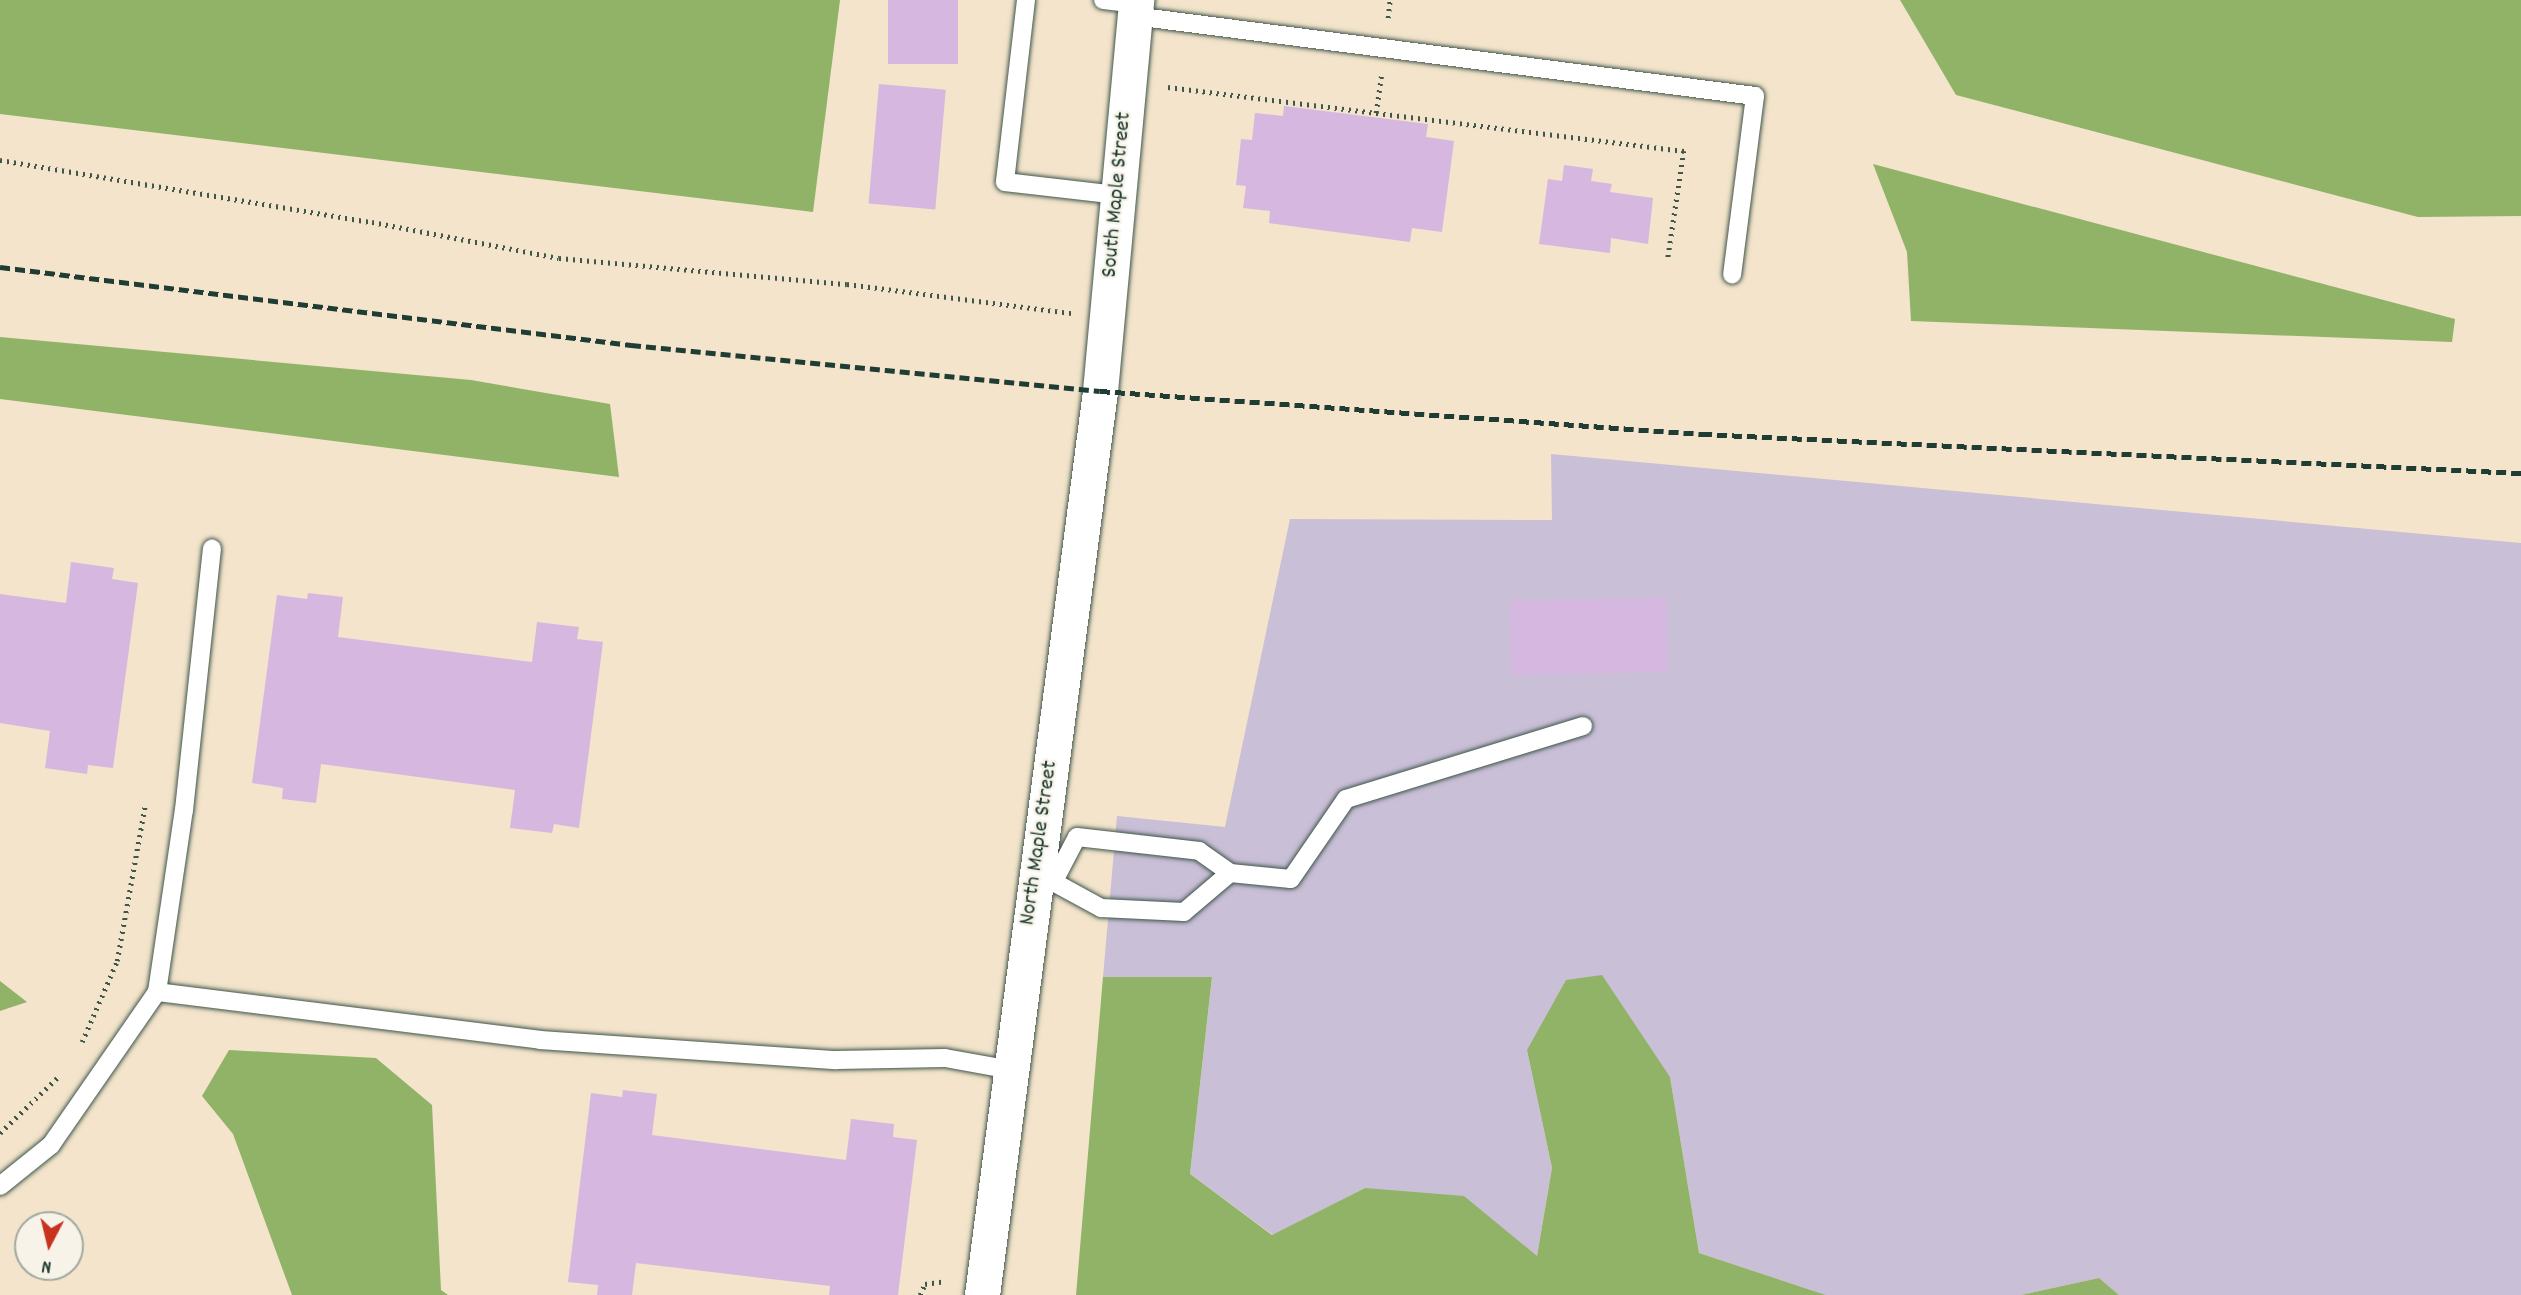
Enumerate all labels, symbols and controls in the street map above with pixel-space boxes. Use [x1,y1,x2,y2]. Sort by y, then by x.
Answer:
street label: South Maple Street [1097,111,1139,279]
street label: North Maple Street [1015,759,1065,927]
north arrow [14,1211,84,1281]
text: N [40,1251,53,1279]

